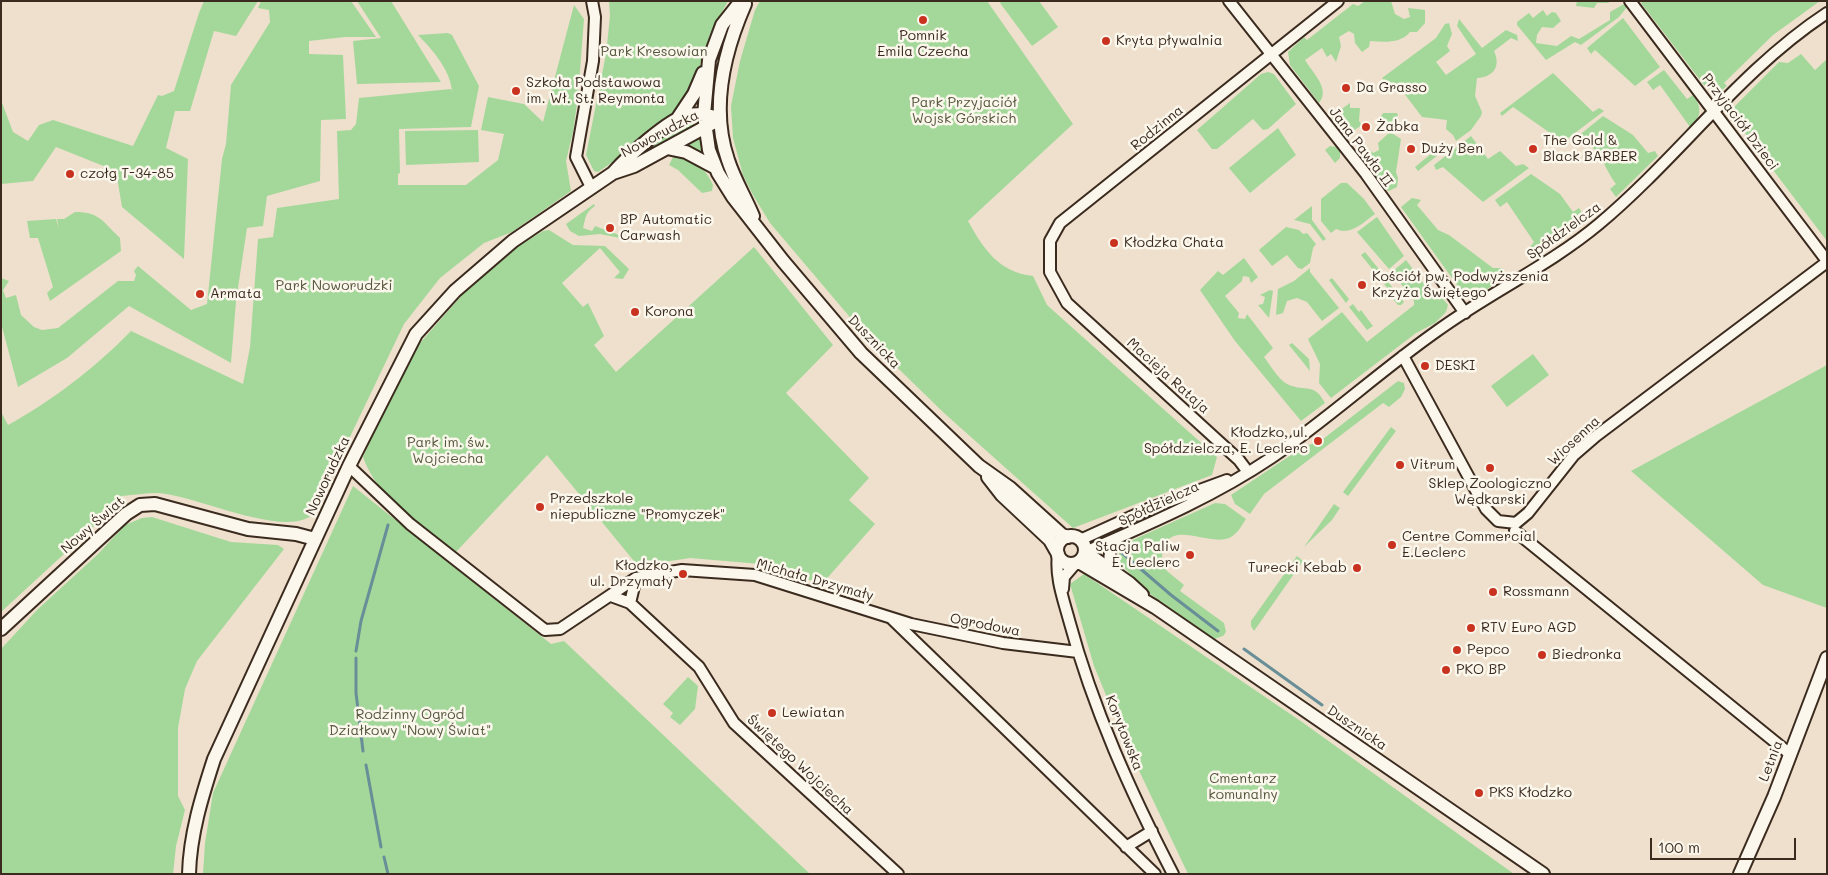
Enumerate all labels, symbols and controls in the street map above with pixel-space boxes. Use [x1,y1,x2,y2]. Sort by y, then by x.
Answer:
marker: Pomnik Emila Czecha [917,14,929,26]
place label: Pomnik Emila Czecha [877,28,969,60]
place label: Kryta pływalnia [1116,33,1222,49]
marker: Kryta pływalnia [1100,35,1112,47]
park label: Park Kresowian [600,44,708,60]
street label: Przyjaciół Dzieci [1698,70,1782,174]
place label: Szkoła Podstawowa im. Wł. St. Reymonta [526,75,665,108]
place label: Da Grasso [1356,80,1427,96]
marker: Da Grasso [1340,82,1352,94]
marker: Szkoła Podstawowa im. Wł. St. Reymonta [510,85,522,97]
park label: Park Przyjaciół Wojsk Górskich [911,95,1017,128]
street label: Rodzinna [1127,102,1187,154]
street label: Jana Pawła II [1326,104,1396,190]
street label: Noworudzka [618,107,702,161]
place label: Żabka [1376,119,1419,135]
marker: Żabka [1360,121,1372,133]
place label: The Gold & Black BARBER [1543,133,1637,166]
place label: Duży Ben [1421,141,1483,157]
marker: Duży Ben [1405,143,1417,155]
marker: The Gold & Black BARBER [1527,143,1539,155]
place label: czołg T-34-85 [80,166,174,182]
marker: czołg T-34-85 [64,168,76,180]
street label: Spółdzielcza [1524,199,1604,263]
place label: BP Automatic Carwash [620,212,712,244]
marker: BP Automatic Carwash [604,222,616,234]
place label: Kłodzka Chata [1124,235,1224,251]
marker: Kłodzka Chata [1108,237,1120,249]
place label: Kościół pw. Podwyższenia Krzyża Świętego [1372,269,1549,302]
park label: Park Noworudzki [275,278,393,294]
marker: Kościół pw. Podwyższenia Krzyża Świętego [1356,279,1368,291]
place label: Armata [210,286,261,302]
marker: Armata [194,288,206,300]
place label: Korona [645,304,694,320]
marker: Korona [629,306,641,318]
street label: Dusznicka [844,312,904,372]
street label: Macieja Rataja [1123,335,1213,417]
place label: DESKI [1435,358,1475,374]
marker: DESKI [1419,360,1431,372]
street label: Wiosenna [1545,413,1603,469]
place label: Kłodzko, ul. Spółdzielcza, E. Leclerc [1144,425,1308,458]
street label: Noworudzka [302,434,354,518]
park label: Park im. św. Wojciecha [407,435,489,468]
marker: Kłodzko, ul. Spółdzielcza, E. Leclerc [1312,435,1324,447]
place label: Vitrum [1410,457,1455,473]
marker: Vitrum [1394,459,1406,471]
marker: Sklep Zoologiczno Wędkarski [1484,462,1496,474]
place label: Sklep Zoologiczno Wędkarski [1429,476,1551,508]
street label: Spółdzielcza [1116,478,1202,530]
place label: Przedszkole niepubliczne "Promyczek" [550,491,725,524]
street label: Nowy Świat [58,493,128,557]
marker: Przedszkole niepubliczne "Promyczek" [534,501,546,513]
place label: Centre Commercial E.Leclerc [1402,529,1536,562]
place label: Stacja Paliw E. Leclerc [1095,539,1180,572]
marker: Centre Commercial E.Leclerc [1386,539,1398,551]
marker: Stacja Paliw E. Leclerc [1184,549,1196,561]
street label: Michała Drzymały [754,555,876,605]
place label: Kłodzko, ul. Drzymały [590,558,673,590]
place label: Turecki Kebab [1248,560,1347,576]
marker: Turecki Kebab [1351,562,1363,574]
marker: Kłodzko, ul. Drzymały [677,568,689,580]
place label: Rossmann [1503,584,1569,600]
marker: Rossmann [1487,586,1499,598]
street label: Ogrodowa [948,610,1022,640]
place label: RTV Euro AGD [1481,620,1576,636]
marker: RTV Euro AGD [1465,622,1477,634]
place label: Pepco [1467,642,1509,658]
marker: Pepco [1451,644,1463,656]
place label: Biedronka [1552,647,1622,663]
marker: Biedronka [1536,649,1548,661]
place label: PKO BP [1456,662,1506,678]
marker: PKO BP [1440,664,1452,676]
street label: Korytowska [1101,693,1147,773]
street label: Dusznicka [1324,702,1390,754]
place label: Lewiatan [782,705,845,721]
park label: Rodzinny Ogród Działkowy "Nowy Świat" [329,707,491,740]
marker: Lewiatan [766,707,778,719]
street label: Świętego Wojciecha [744,712,856,818]
street label: Letnia [1755,738,1787,784]
park label: Cmentarz komunalny [1208,771,1278,804]
place label: PKS Kłodzko [1489,785,1572,801]
marker: PKS Kłodzko [1473,787,1485,799]
scale bar [1653,828,1799,860]
text: 100 m [1658,837,1700,857]

